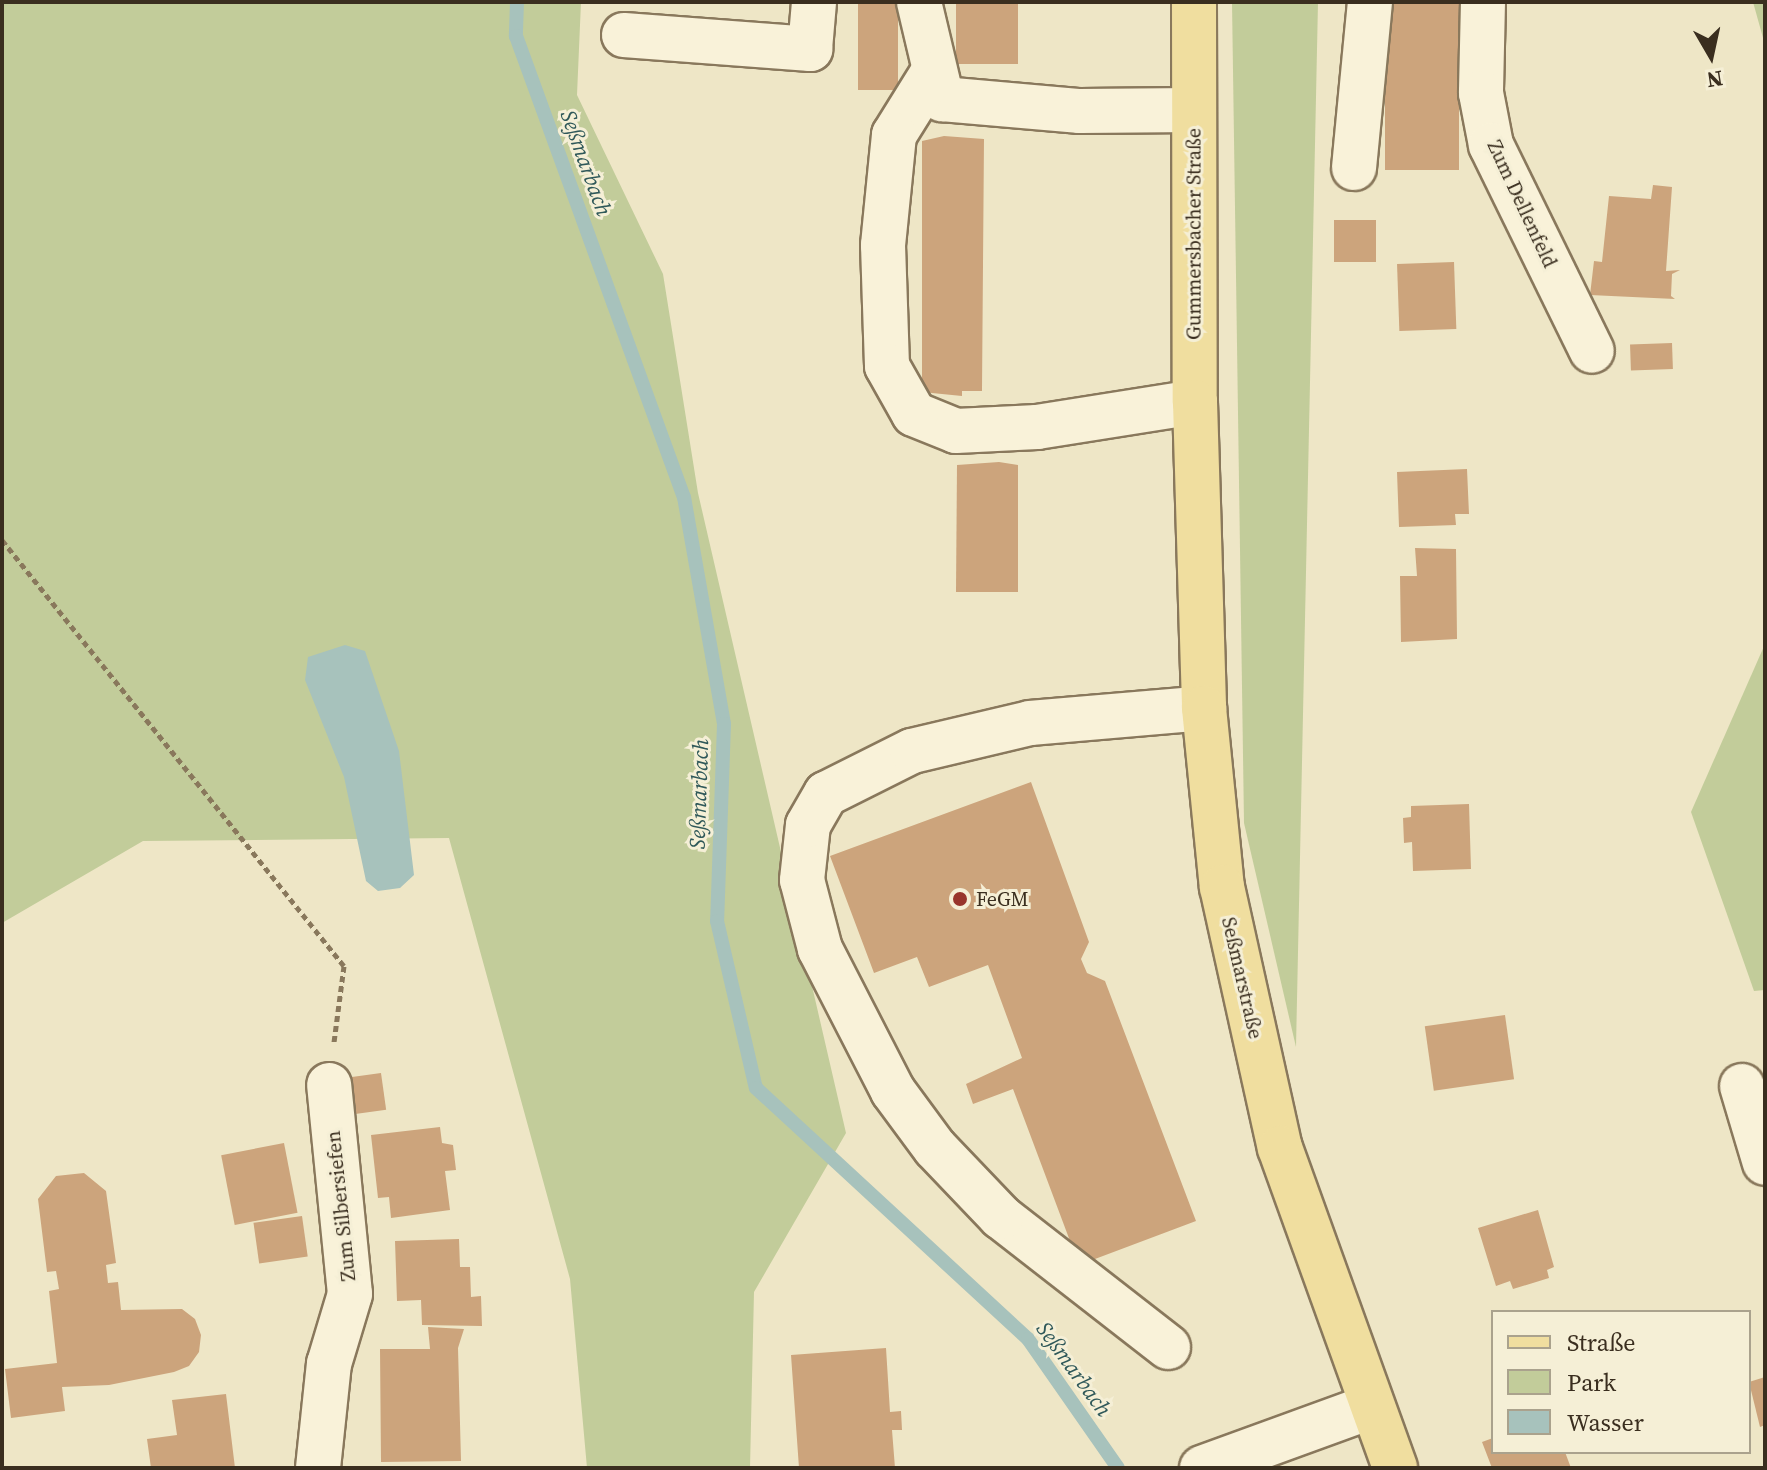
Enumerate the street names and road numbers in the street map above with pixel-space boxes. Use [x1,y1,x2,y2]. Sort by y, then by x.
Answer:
street label: Gummersbacher Straße [1182,128,1206,340]
street label: Zum Dellenfeld [1482,137,1562,271]
street label: Seßmarstraße [1216,915,1268,1041]
street label: Zum Silbersiefen [321,1130,361,1282]

